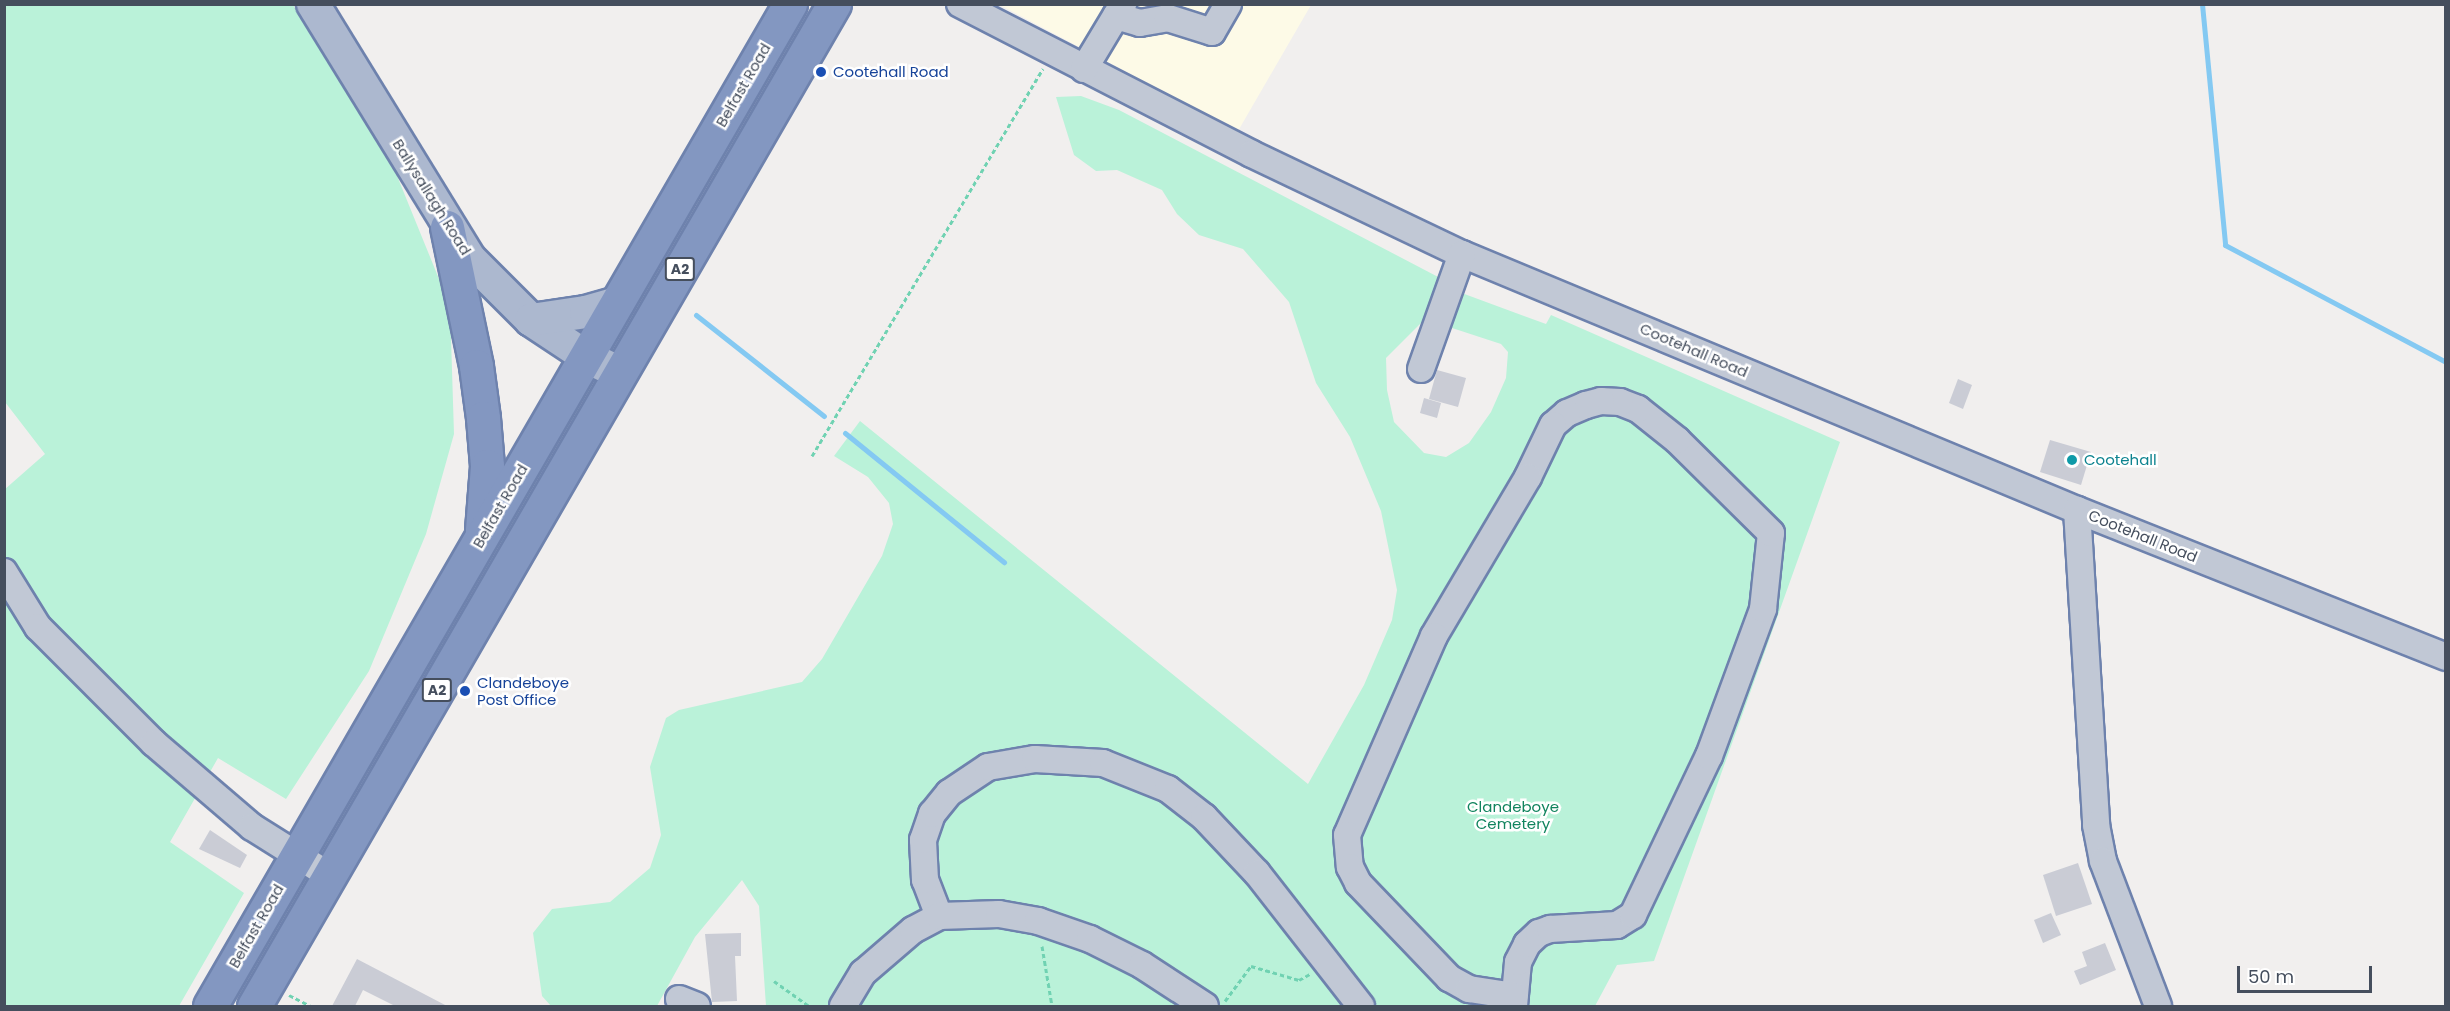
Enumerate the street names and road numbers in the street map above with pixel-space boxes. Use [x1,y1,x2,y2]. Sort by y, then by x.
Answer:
street label: Belfast Road [712,40,774,130]
street label: Ballysallagh Road [389,136,475,258]
road number: A2 [664,258,696,280]
street label: Cootehall Road [1637,319,1751,381]
street label: Belfast Road [469,461,531,551]
street label: Cootehall Road [2086,506,2200,566]
road number: A2 [420,679,454,701]
street label: Belfast Road [225,881,287,971]

